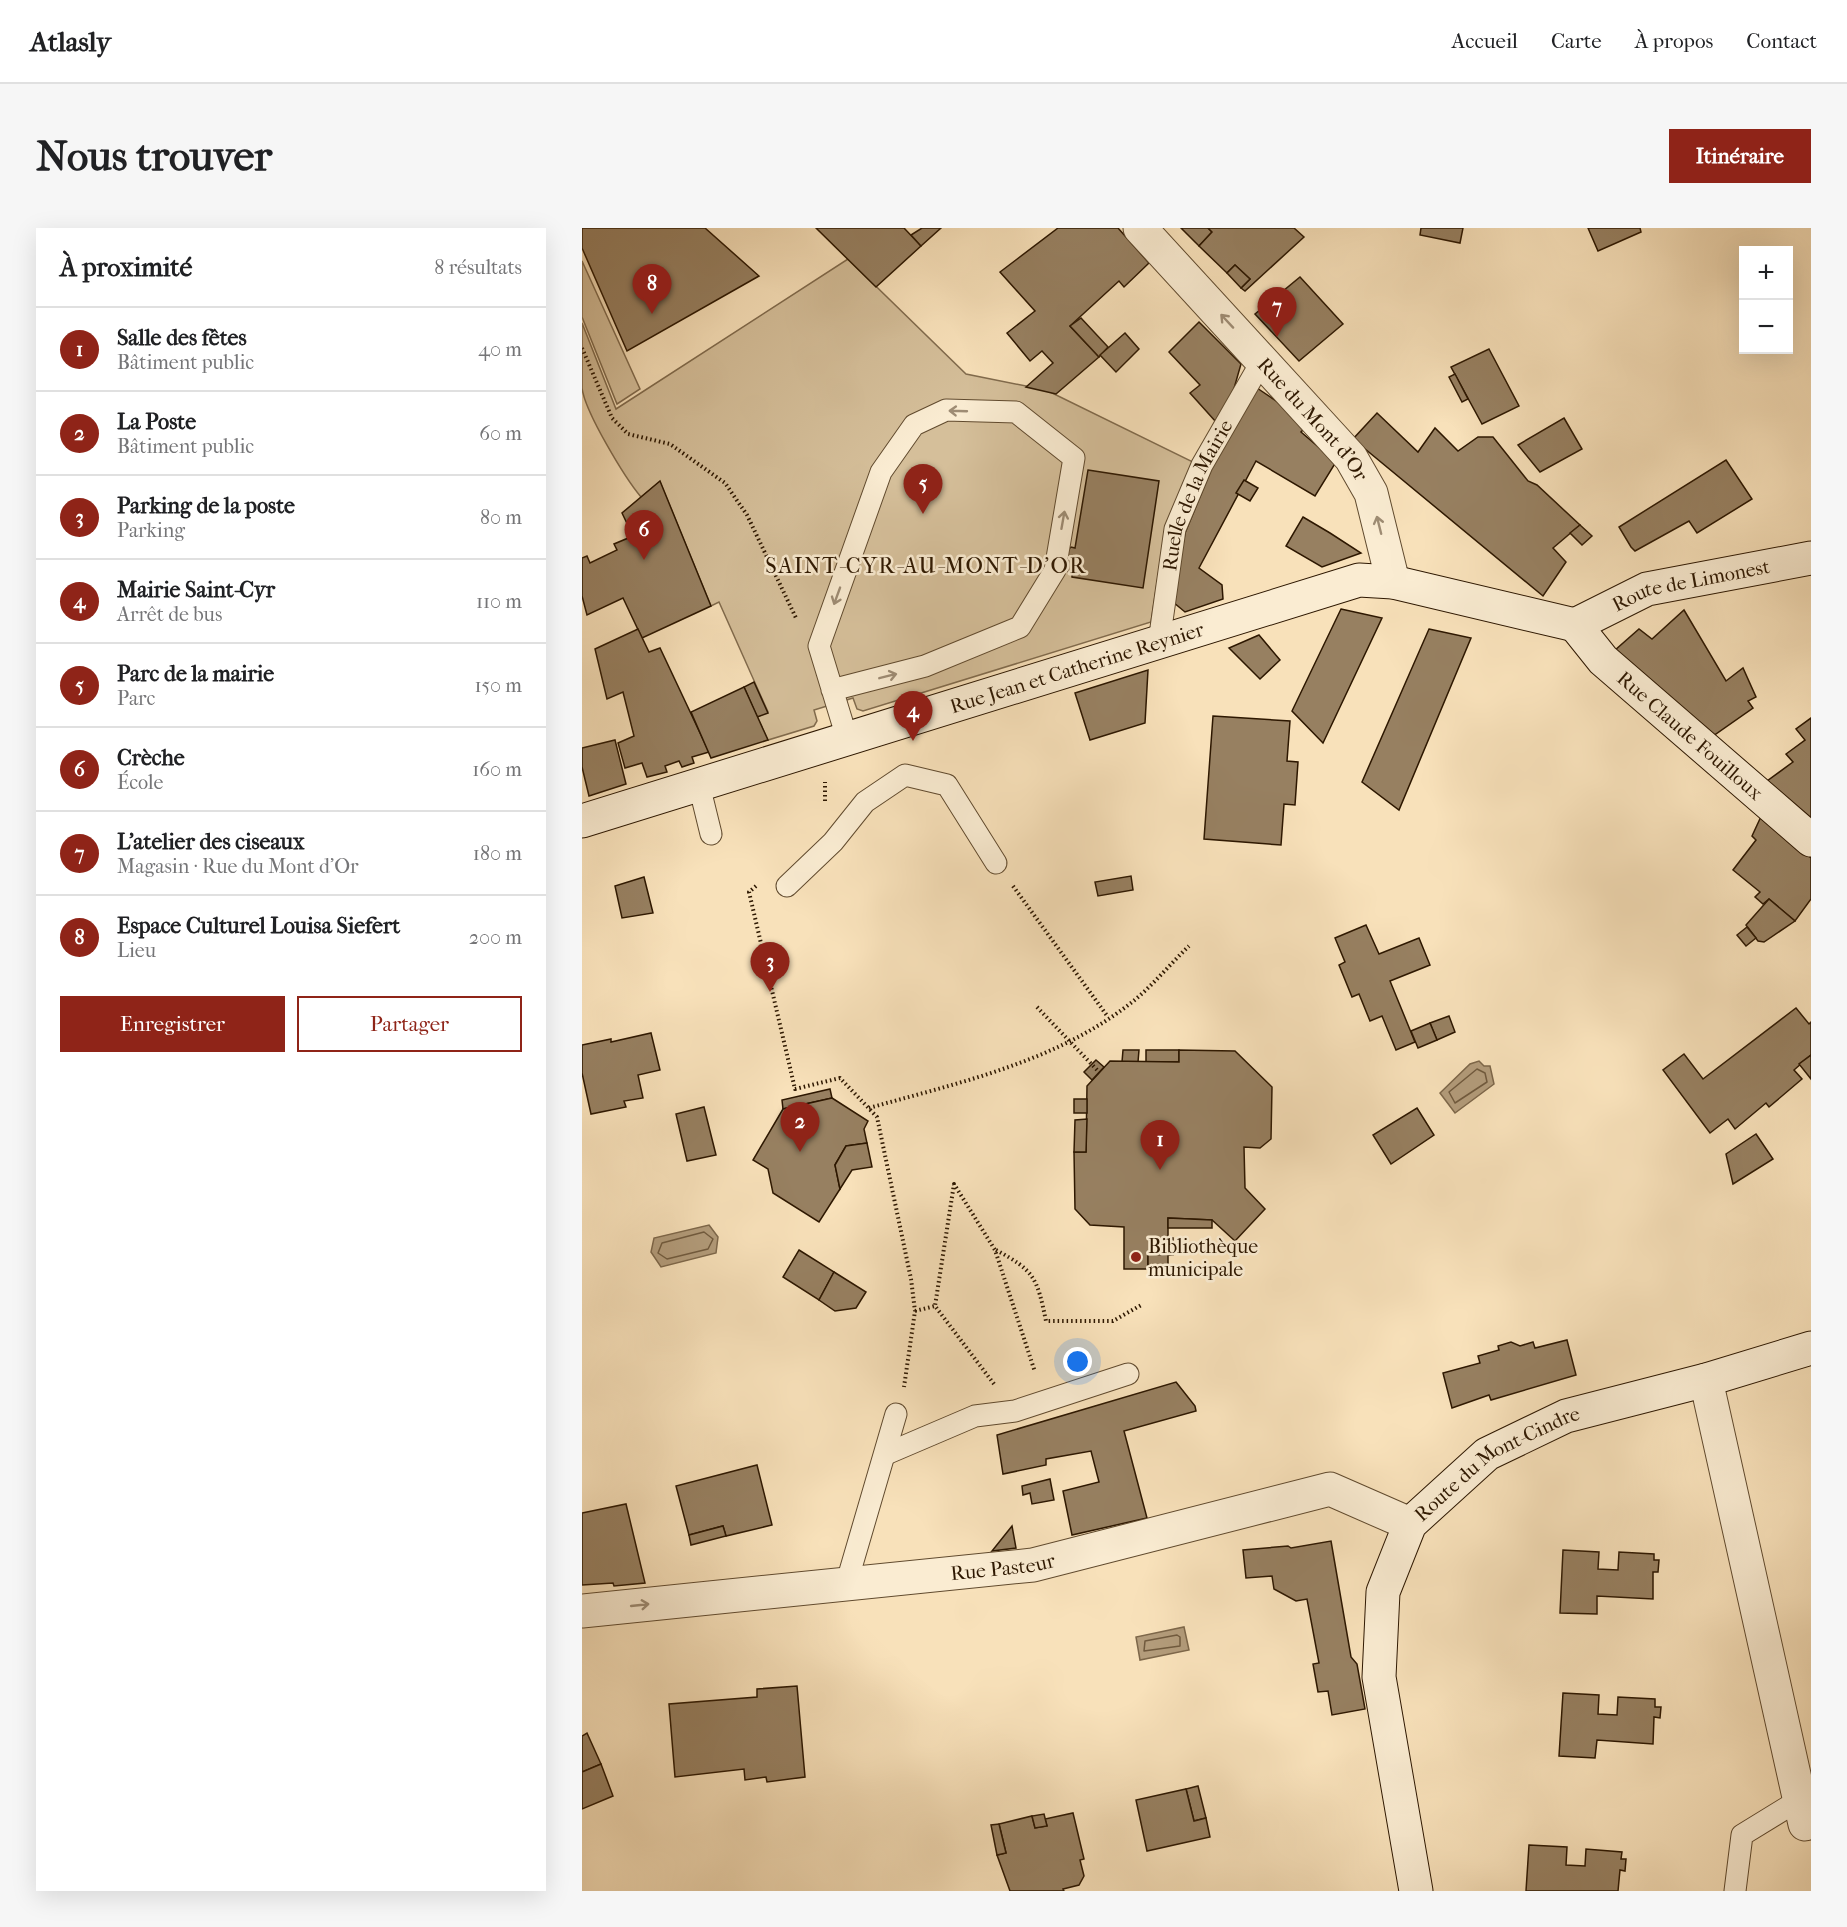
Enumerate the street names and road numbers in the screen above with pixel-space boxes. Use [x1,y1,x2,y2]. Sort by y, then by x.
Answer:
street label: Rue du Mont d'Or [1253,353,1373,485]
street label: Ruelle de la Mairie [1158,416,1238,573]
street label: Route de Limonest [1608,555,1772,617]
street label: Rue Jean et Catherine Reynier [947,618,1207,718]
street label: Rue Claude Fouilloux [1612,667,1768,805]
street label: Route du Mont-Cindre [1410,1402,1582,1526]
street label: Rue Pasteur [949,1549,1058,1585]

